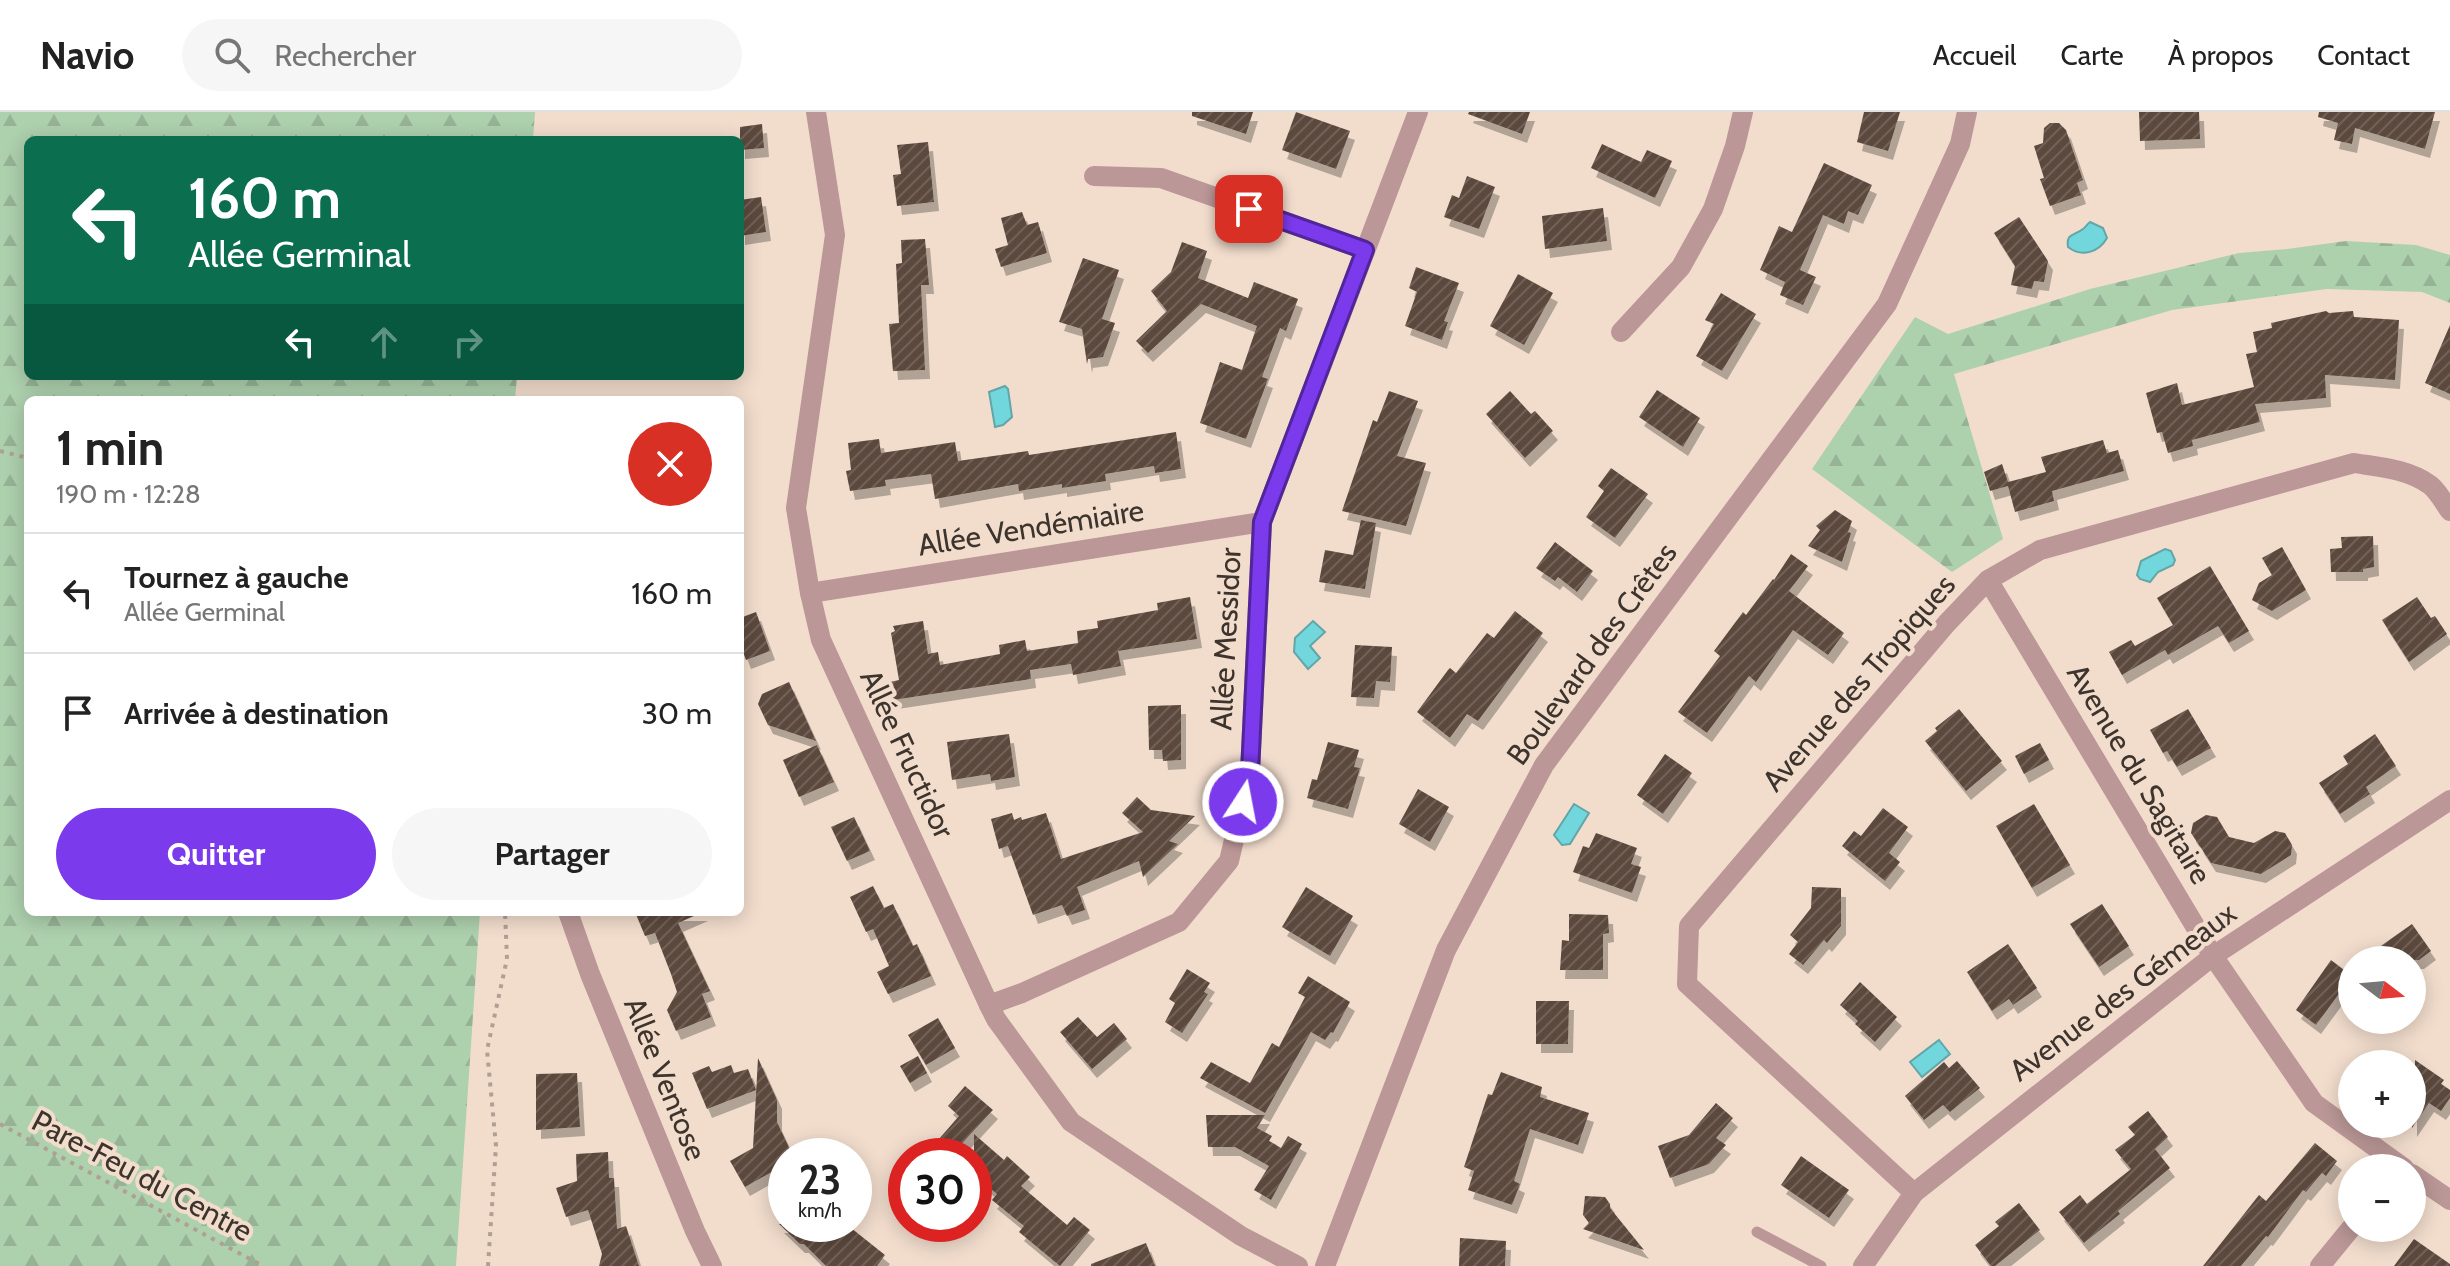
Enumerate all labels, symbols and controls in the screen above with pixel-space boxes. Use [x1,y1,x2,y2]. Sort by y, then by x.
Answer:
search box [182,19,742,91]
text: Navio [40,32,134,79]
icon: search [210,33,254,77]
text: Rechercher [274,37,416,74]
text: Accueil [1933,38,2016,72]
text: Carte [2060,38,2124,72]
text: À propos [2168,38,2273,72]
text: Contact [2317,38,2410,72]
text: 160 m [188,164,341,232]
icon: left [56,168,160,272]
pin [1215,175,1283,243]
icon: arrive [1227,187,1271,231]
text: Allée Germinal [188,232,411,276]
icon: left [278,320,322,364]
icon: ahead [362,320,406,364]
icon: right [446,320,490,364]
text: 1 min [56,419,164,477]
button: close [628,422,712,506]
text: 190 m · 12:28 [56,478,201,510]
street label: Allée Vendémiaire [915,491,1147,564]
street label: Boulevard des Crêtes [1499,535,1685,772]
street label: Allée Messidor [1202,546,1249,731]
text: Tournez à gauche [124,559,349,596]
street label: Avenue des Tropiques [1754,567,1963,799]
icon: left [56,571,100,615]
text: 160 m [631,575,712,612]
text: Allée Germinal [124,596,285,628]
street label: Avenue du Sagitaire [2059,657,2220,890]
street label: Allée Fructidor [852,663,963,845]
icon: arrive [56,691,100,735]
text: Arrivée à destination [124,695,389,732]
text: 30 m [642,695,712,732]
position arrow [1201,760,1285,844]
button: Quitter [56,808,376,900]
button: Partager [392,808,712,900]
street label: Avenue des Gémeaux [2002,894,2243,1089]
north arrow [2338,946,2426,1034]
map controls [2338,946,2426,1242]
street label: Allée Ventose [616,992,715,1166]
button: + [2338,1050,2426,1138]
street label: Pare-Feu du Centre [26,1102,259,1249]
speed limit sign: 30 [888,1138,992,1242]
button: − [2338,1154,2426,1242]
text: 23 [799,1155,841,1204]
text: km/h [798,1198,842,1222]

